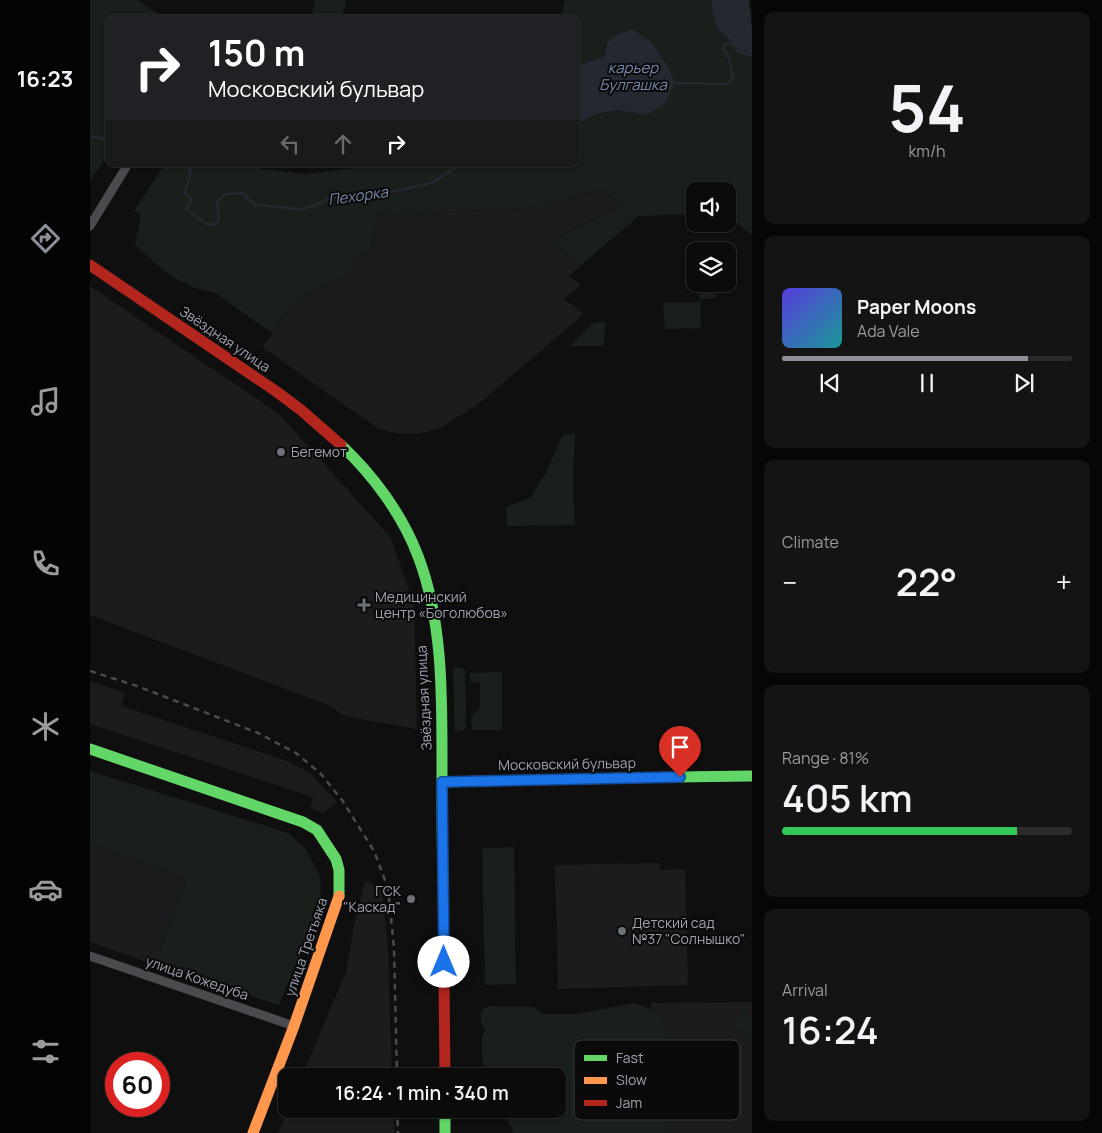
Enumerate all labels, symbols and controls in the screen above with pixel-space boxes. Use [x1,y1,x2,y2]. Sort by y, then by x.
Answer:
text: 150 m [208,29,305,77]
icon: right [125,35,190,100]
water label: карьер Булгашка [599,57,667,95]
text: 54 [888,63,966,152]
text: 16:23 [17,64,73,94]
text: Московский бульвар [208,74,424,104]
icon: left [276,130,304,158]
icon: ahead [329,130,357,158]
icon: right [382,130,410,158]
text: km/h [908,140,946,162]
water label: Пехорка [327,181,390,210]
map controls [686,182,736,292]
button: sound [686,182,736,232]
icon: directions [28,221,63,256]
button: layers [686,242,736,292]
text: Paper Moons [857,294,976,320]
street label: Звёздная улица [176,301,274,376]
text: Ada Vale [857,320,920,342]
icon: previous [816,369,844,397]
icon: pause [913,369,941,397]
icon: next [1010,369,1038,397]
icon: music [28,384,63,419]
place label: Бегемот [291,442,347,461]
marker: Бегемот [275,446,287,458]
text: Climate [782,531,839,553]
icon: phone [28,546,63,581]
text: 22° [896,555,957,607]
text: − [782,563,797,601]
text: + [1056,563,1072,601]
place label: Медицинский центр «Боголюбов» [375,587,508,622]
marker: Медицинский центр «Боголюбов» [357,598,371,612]
street label: Звёздная улица [411,645,436,751]
icon: climate [28,709,63,744]
pin [659,726,701,777]
icon: arrive [666,733,694,761]
text: Range · 81% [782,747,869,769]
street label: Московский бульвар [498,753,636,774]
text: 405 km [782,771,913,823]
icon: car [28,872,63,907]
place label: ГСК "Каскад" [343,881,402,916]
marker: ГСК "Каскад" [405,893,417,905]
street label: улица Третьяка [280,895,331,999]
place label: Детский сад №37 "Солнышко" [632,913,745,948]
marker: Детский сад №37 "Солнышко" [616,925,628,937]
position arrow [417,935,469,987]
street label: улица Кожедуба [143,951,251,1004]
text: Arrival [782,979,828,1001]
text: 16:24 [782,1003,879,1055]
icon: filters [28,1034,63,1069]
legend [574,1040,740,1120]
text: Fast [616,1048,644,1067]
speed limit sign: 60 [105,1052,170,1117]
text: Slow [616,1070,647,1089]
text: 16:24 · 1 min · 340 m [335,1080,509,1106]
text: Jam [616,1093,642,1112]

